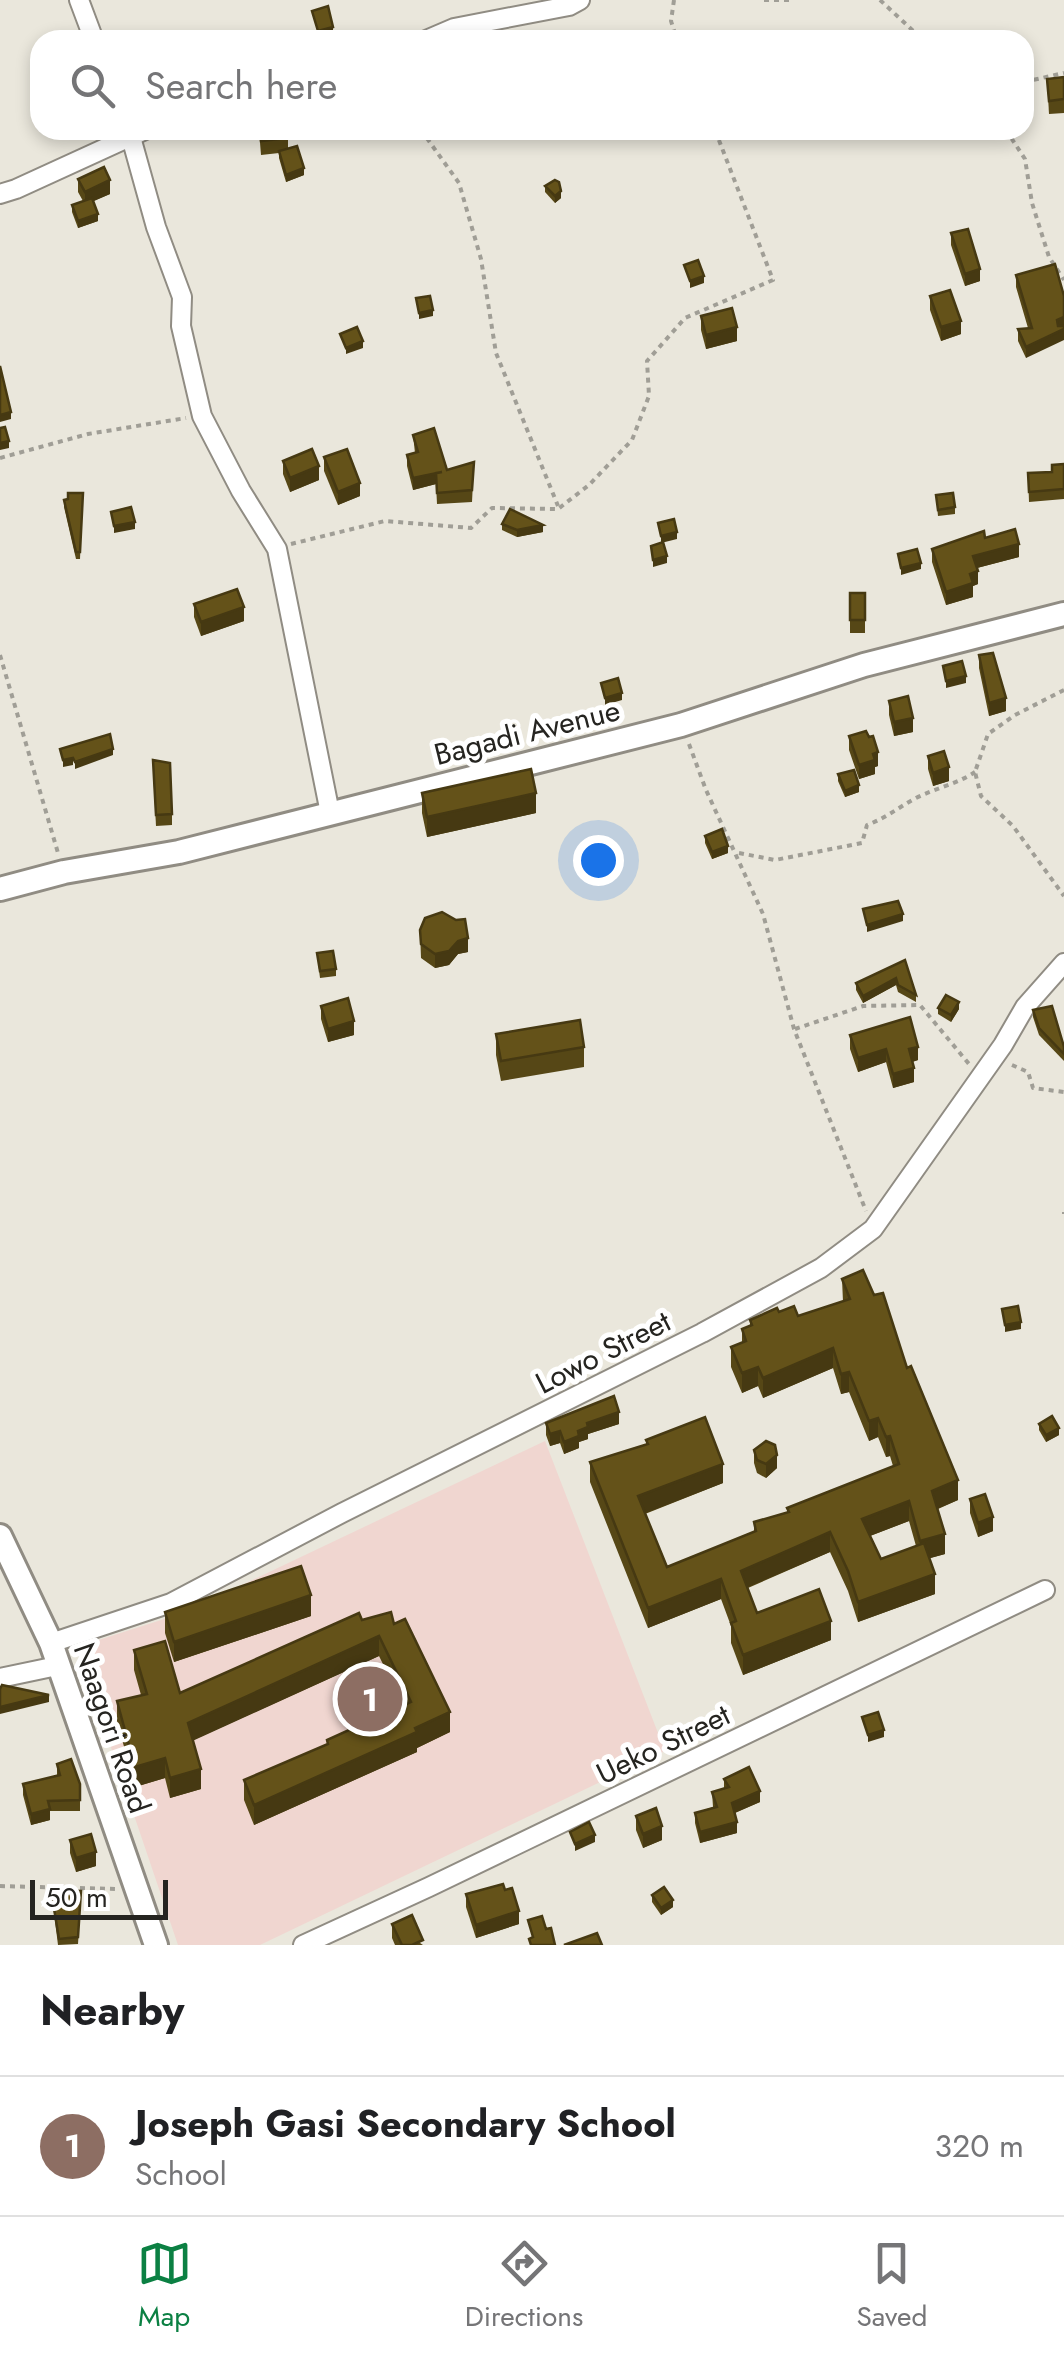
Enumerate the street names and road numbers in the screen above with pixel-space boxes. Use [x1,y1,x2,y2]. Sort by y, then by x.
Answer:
street label: Bagadi Avenue [430,688,624,776]
street label: Lowo Street [528,1299,679,1404]
street label: Naagori Road [63,1637,161,1819]
street label: Ueko Street [589,1693,738,1795]

